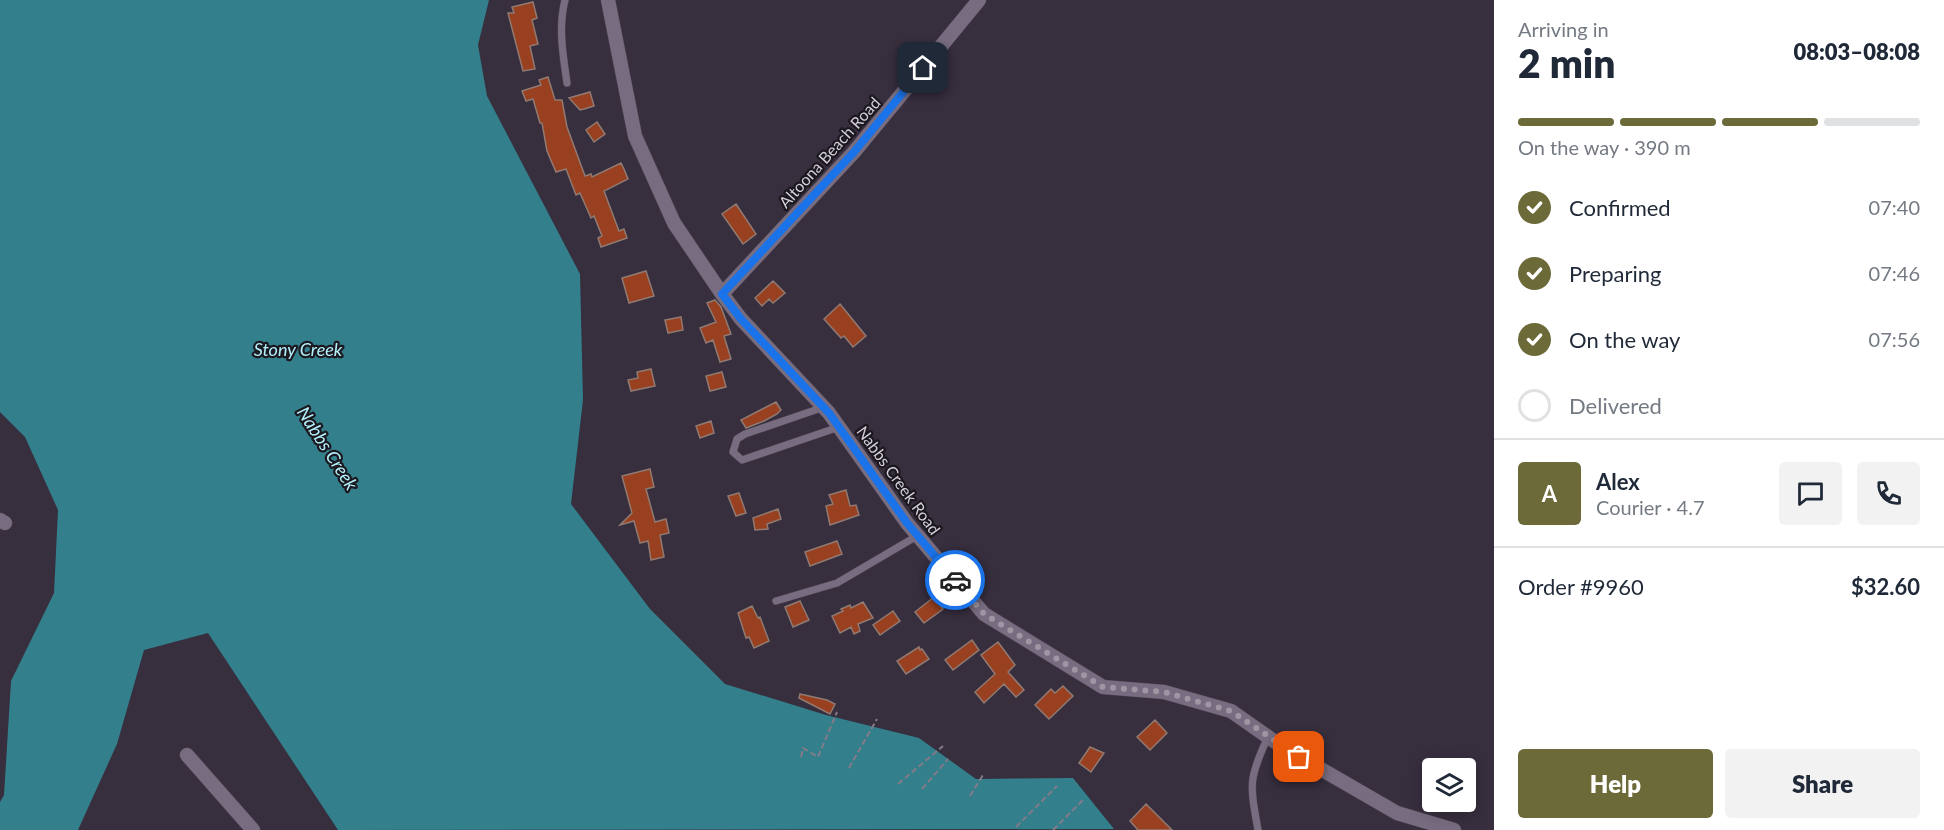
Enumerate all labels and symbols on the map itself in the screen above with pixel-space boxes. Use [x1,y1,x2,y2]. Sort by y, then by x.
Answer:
pin [897,42,948,93]
street label: Altoona Beach Road [774,93,884,211]
water label: Stony Creek [254,338,343,360]
water label: Nabbs Creek [293,402,363,494]
street label: Nabbs Creek Road [853,422,945,538]
courier [925,550,985,610]
pin [1273,731,1324,782]

